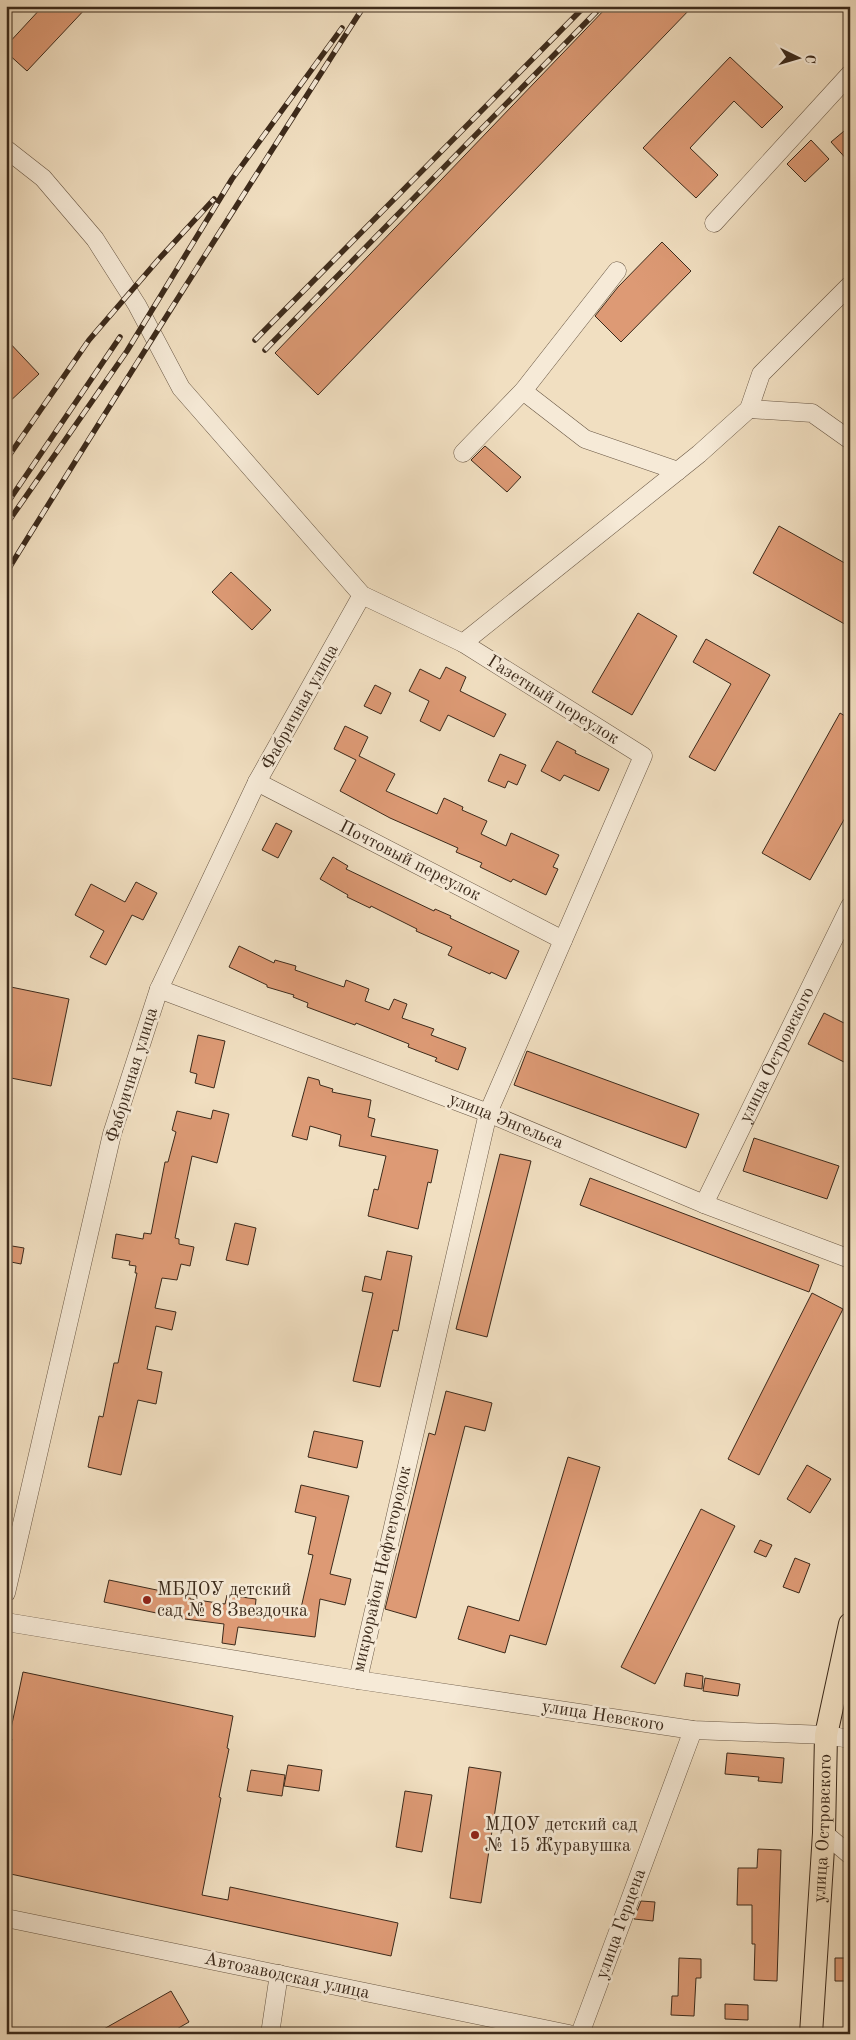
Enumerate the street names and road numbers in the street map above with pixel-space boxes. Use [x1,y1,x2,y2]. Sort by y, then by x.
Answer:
street label: Фабричная улица [258,641,342,773]
street label: Газетный переулок [484,652,622,748]
street label: Почтовый переулок [336,818,484,904]
street label: улица Островского [736,984,818,1126]
street label: Фабричная улица [103,1005,161,1145]
street label: улица Энгельса [446,1090,566,1152]
street label: микрорайон Нефтегородок [350,1464,415,1674]
street label: улица Невского [540,1697,666,1735]
street label: улица Островского [811,1754,835,1903]
street label: улица Герцена [593,1866,649,1982]
street label: Автозаводская улица [203,1950,371,2002]

